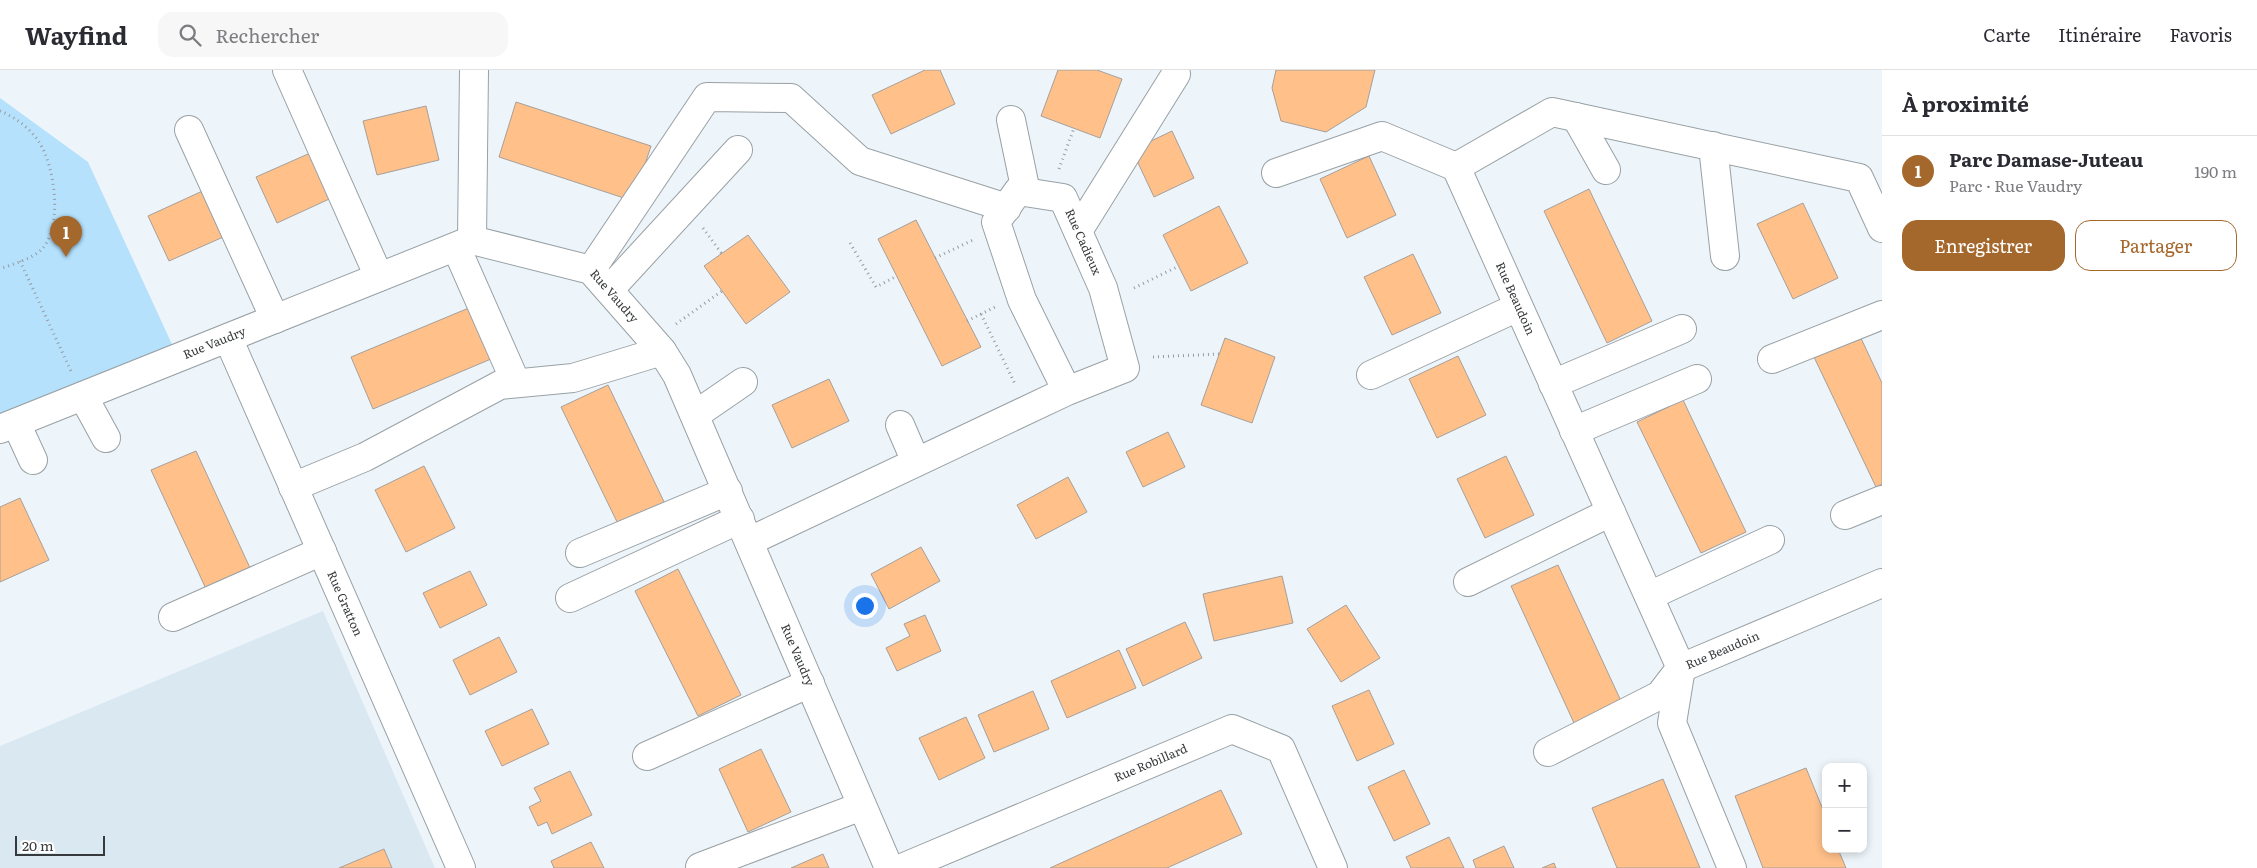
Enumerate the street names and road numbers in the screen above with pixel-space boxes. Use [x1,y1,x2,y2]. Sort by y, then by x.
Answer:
street label: Rue Cadieux [1061,206,1107,278]
street label: Rue Beaudoin [1492,259,1540,338]
street label: Rue Vaudry [586,265,643,326]
street label: Rue Vaudry [180,322,248,363]
street label: Rue Gratton [323,568,368,639]
street label: Rue Vaudry [777,621,820,689]
street label: Rue Beaudoin [1682,626,1762,673]
street label: Rue Robillard [1111,739,1191,786]

